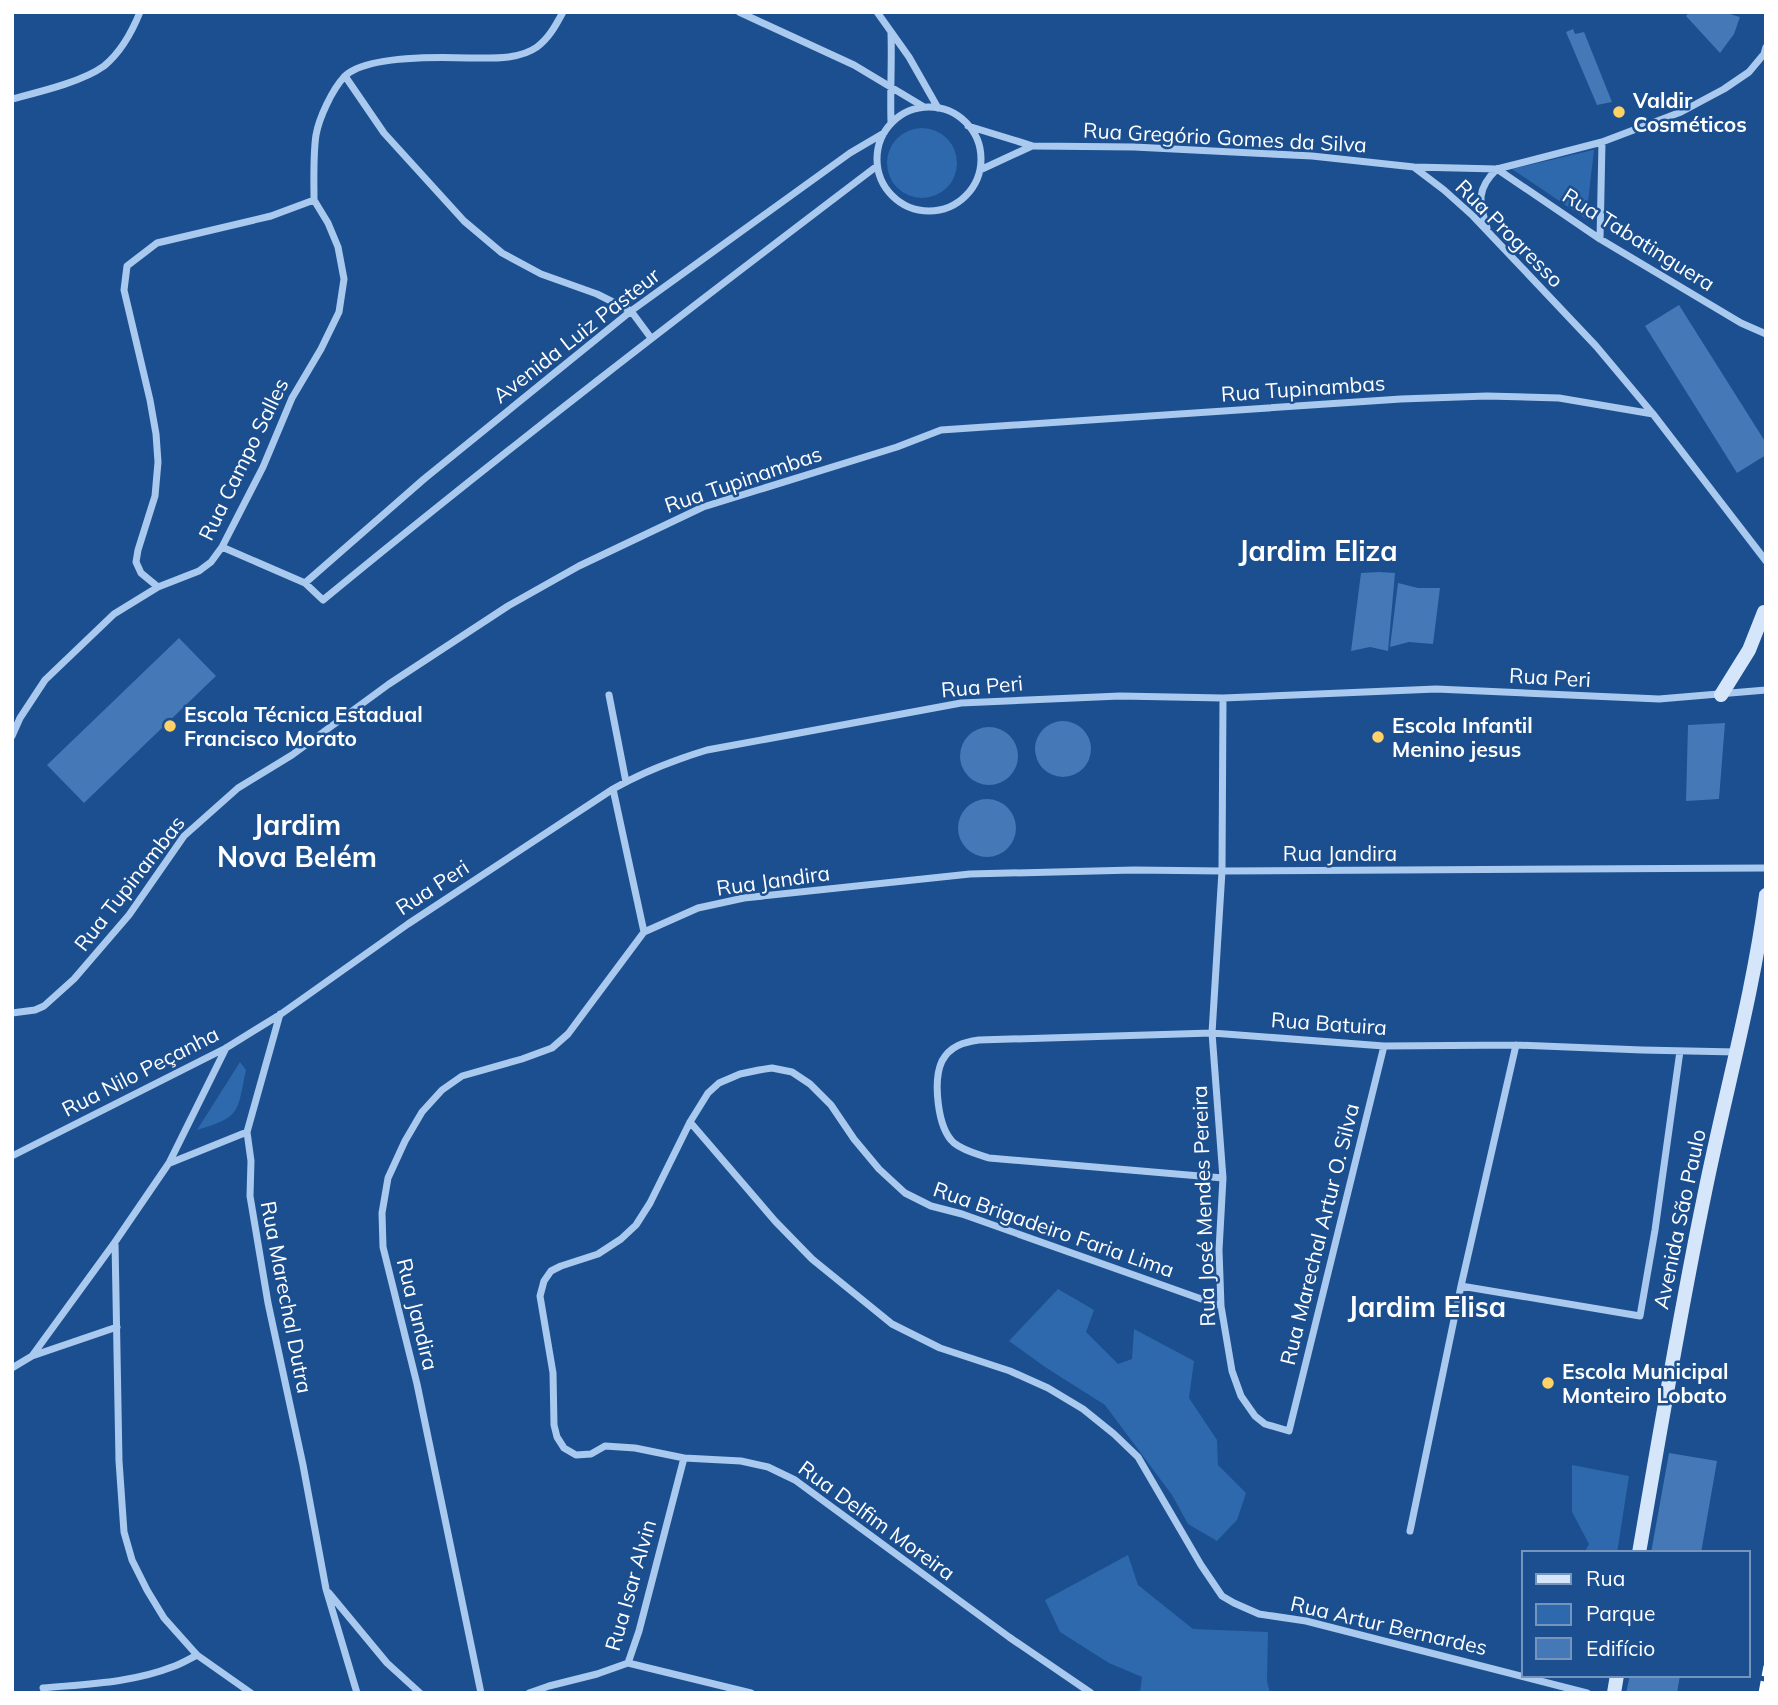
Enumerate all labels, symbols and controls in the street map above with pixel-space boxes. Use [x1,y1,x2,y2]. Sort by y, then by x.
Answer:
place label: Valdir Cosméticos [1632,87,1747,137]
marker: Valdir Cosméticos [1611,104,1627,120]
street label: Rua Gregório Gomes da Silva [1082,117,1368,157]
street label: Rua Progresso [1451,174,1569,292]
street label: Rua Tabatinguera [1558,182,1720,296]
street label: Avenida Luiz Pasteur [487,262,665,408]
street label: Rua Tupinambas [1220,369,1386,407]
street label: Rua Campo Salles [192,374,294,544]
street label: Rua Tupinambas [661,440,825,518]
district label: Jardim Eliza [1238,533,1398,568]
street label: Rua Peri [1508,662,1592,692]
street label: Rua Peri [940,669,1024,703]
place label: Escola Técnica Estadual Francisco Morato [184,701,423,751]
place label: Escola Infantil Menino jesus [1392,712,1533,762]
marker: Escola Técnica Estadual Francisco Morato [162,718,178,734]
marker: Escola Infantil Menino jesus [1370,729,1386,745]
district label: Jardim Nova Belém [217,807,377,874]
street label: Rua Tupinambas [68,810,190,956]
street label: Rua Jandira [1283,840,1397,866]
street label: Rua Peri [391,854,473,920]
street label: Rua Jandira [715,859,831,901]
street label: Rua Batuira [1270,1006,1388,1040]
street label: Rua Nilo Peçanha [57,1020,223,1122]
street label: Rua José Mendes Pereira [1186,1085,1220,1327]
street label: Rua Marechal Artur O. Silva [1274,1101,1364,1367]
street label: Avenida São Paulo [1647,1127,1711,1311]
street label: Rua Brigadeiro Faria Lima [930,1176,1178,1282]
street label: Rua Marechal Dutra [256,1199,318,1395]
street label: Rua Jandira [392,1255,444,1373]
district label: Jardim Elisa [1348,1289,1506,1324]
place label: Escola Municipal Monteiro Lobato [1562,1358,1729,1408]
marker: Escola Municipal Monteiro Lobato [1540,1375,1556,1391]
street label: Rua Delfim Moreira [794,1455,960,1585]
street label: Rua Isar Alvin [599,1516,661,1654]
legend [1522,1551,1750,1677]
text: Rua [1586,1565,1625,1591]
street label: Rua Artur Bernardes [1288,1590,1490,1660]
text: Parque [1586,1600,1655,1626]
text: Edifício [1586,1635,1655,1661]

